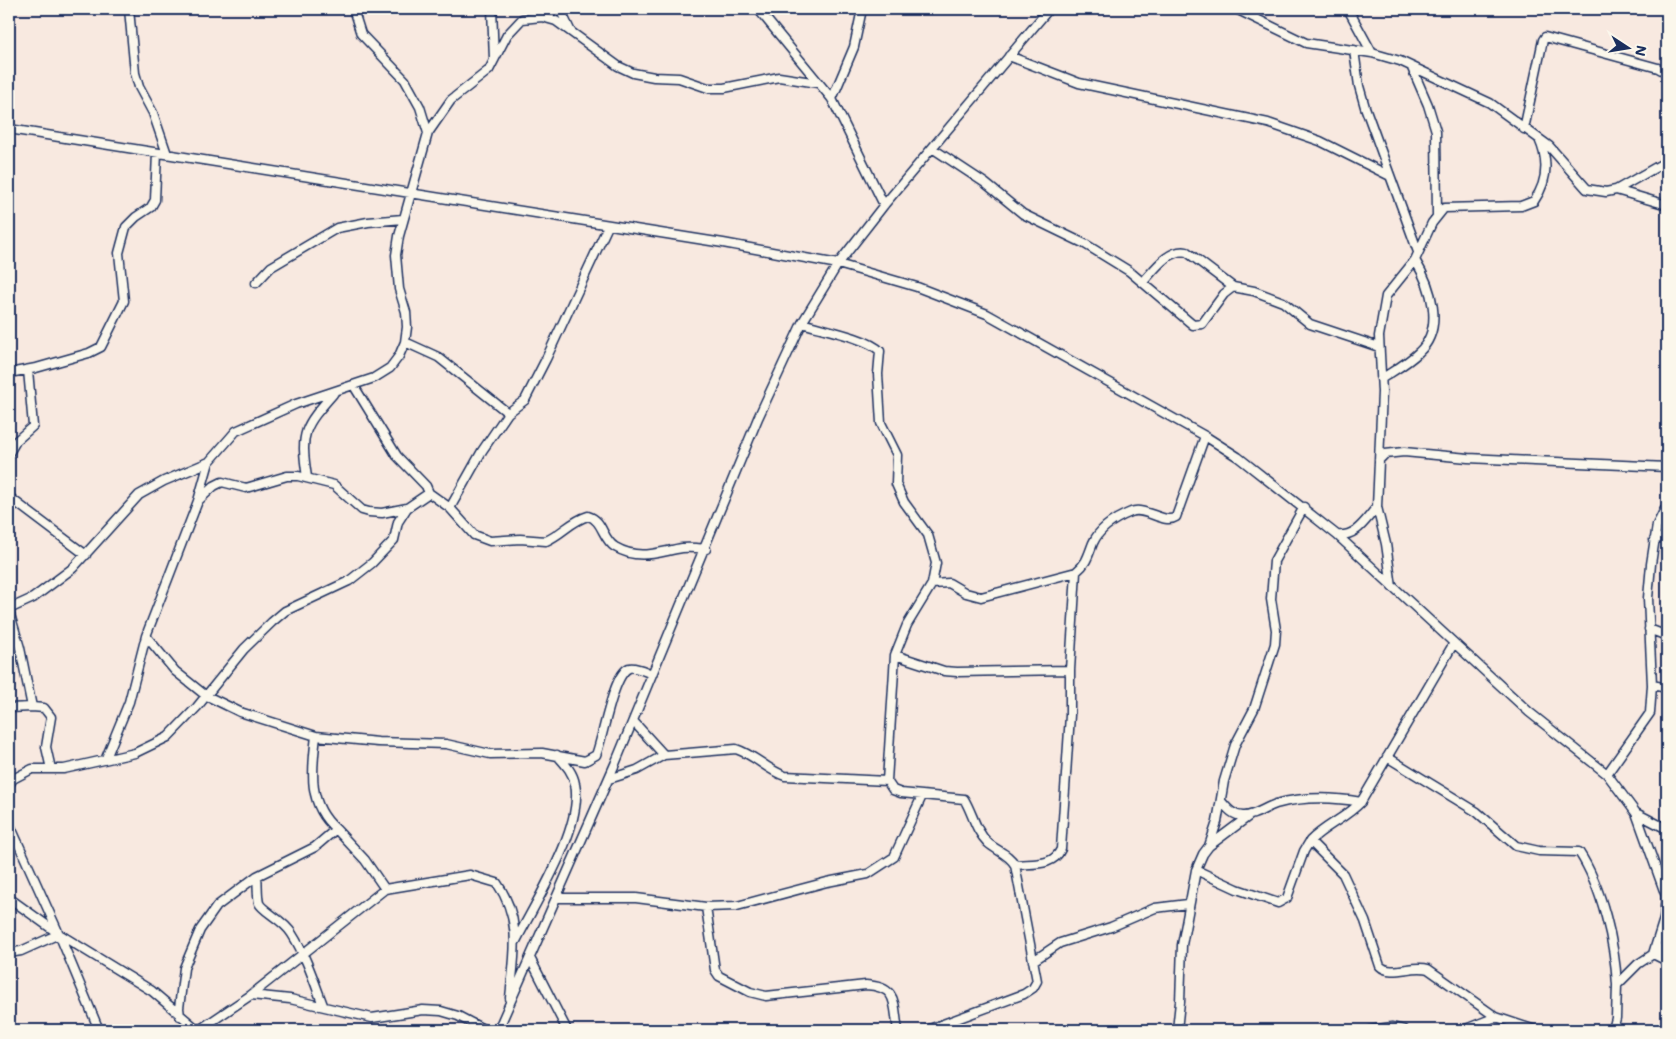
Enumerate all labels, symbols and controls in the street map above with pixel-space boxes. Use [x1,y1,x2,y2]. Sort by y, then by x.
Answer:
north arrow [1604,22,1654,72]
text: N [1631,44,1652,58]

